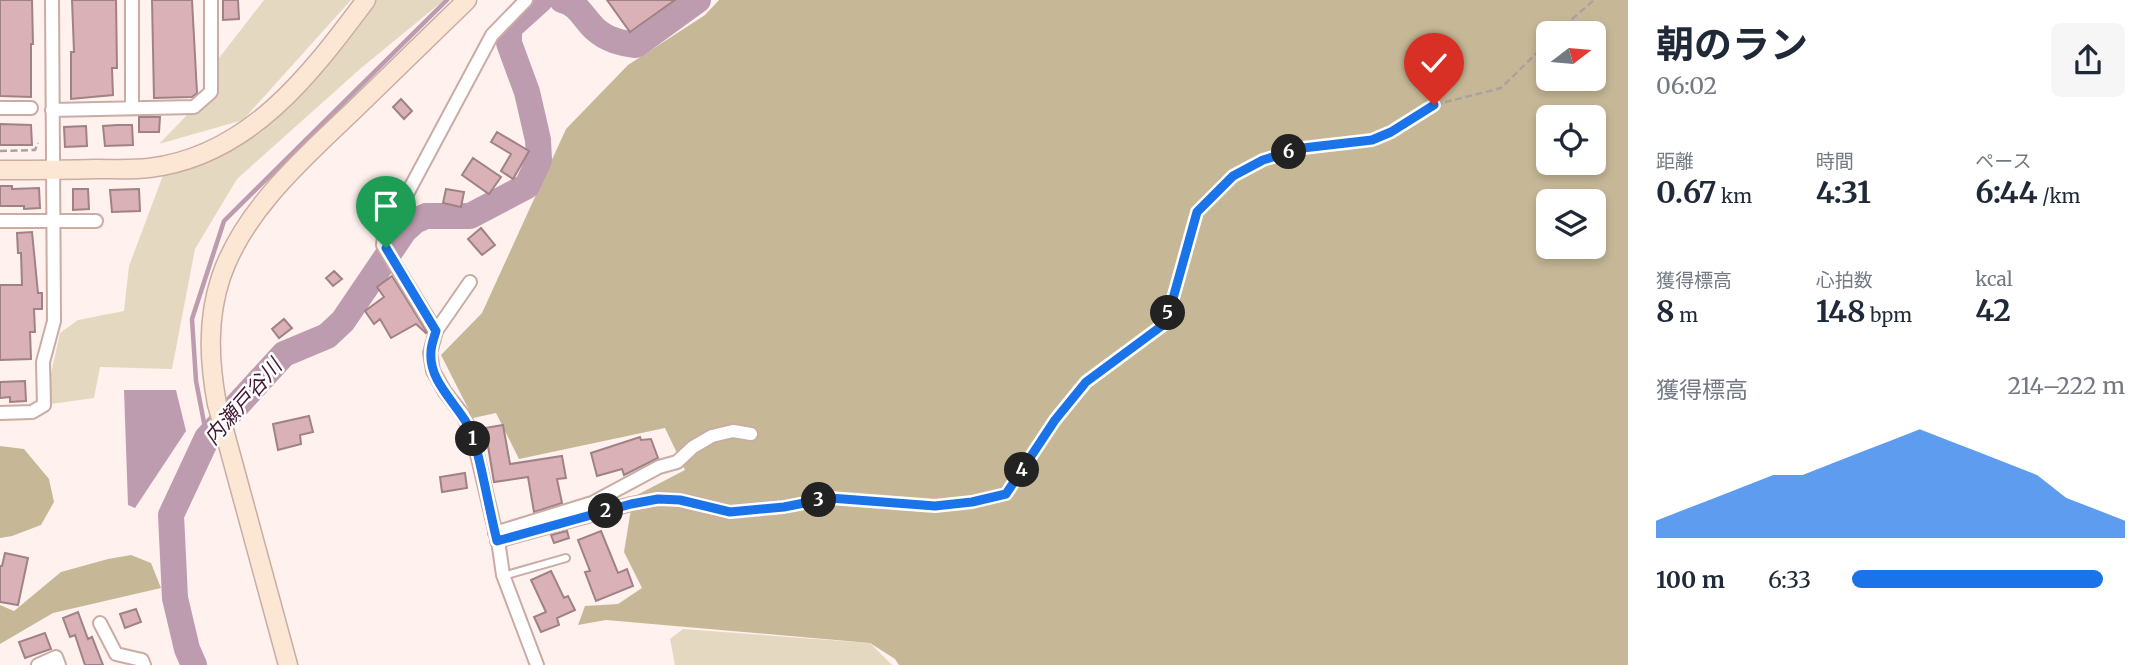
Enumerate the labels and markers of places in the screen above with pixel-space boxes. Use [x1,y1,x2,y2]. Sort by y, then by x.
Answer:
pin [1404,33,1464,105]
pin: 6 [1272,134,1306,170]
pin [356,176,416,248]
pin: 5 [1150,296,1186,330]
pin: 1 [456,422,490,457]
pin: 4 [1004,452,1040,488]
pin: 3 [802,482,836,518]
pin: 2 [588,494,624,528]

